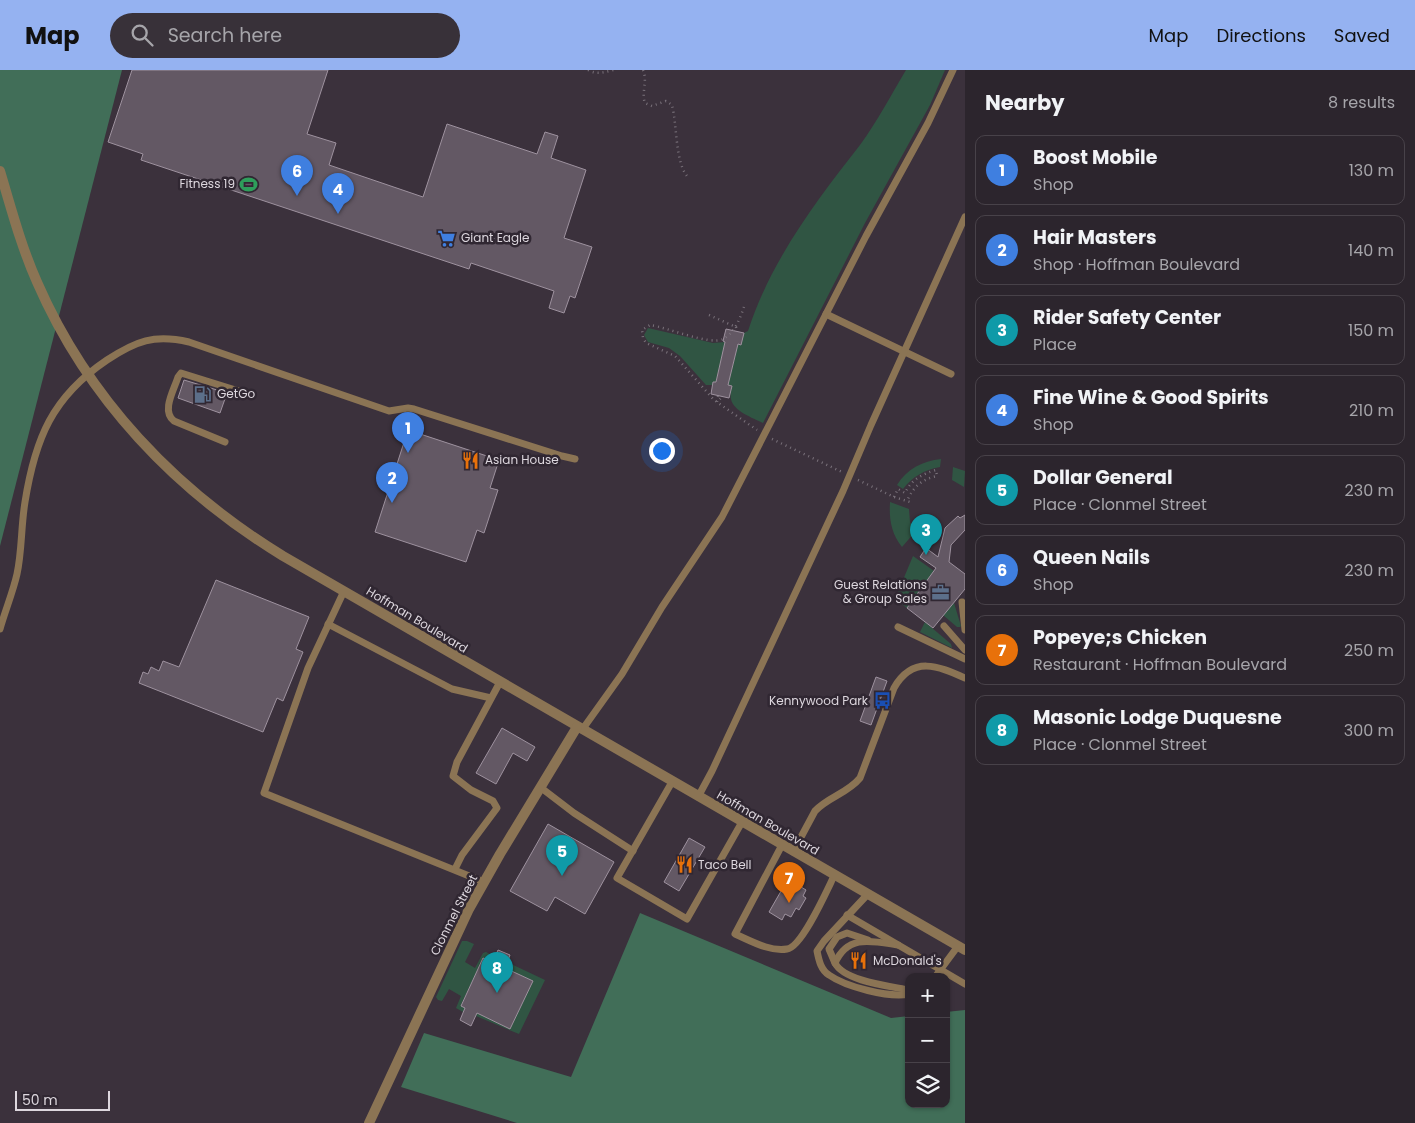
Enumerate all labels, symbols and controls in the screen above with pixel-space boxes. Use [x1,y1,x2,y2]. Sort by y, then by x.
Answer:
search box [110,13,460,58]
text: Map [25,19,80,52]
icon: search [128,21,156,49]
text: Search here [168,22,282,49]
text: Map [1149,23,1188,48]
text: Directions [1216,23,1306,48]
text: Saved [1334,23,1390,48]
text: Nearby [985,88,1065,117]
text: 8 results [1328,91,1395,114]
text: Boost Mobile [1033,144,1157,171]
pin: 6 [281,155,313,196]
text: 1 [999,159,1005,182]
text: 130 m [1349,159,1394,182]
pin: 4 [322,173,354,214]
text: Shop [1033,173,1074,196]
sports icon: Fitness 19 [239,174,259,194]
place label: Fitness 19 [179,175,235,192]
text: Hair Masters [1033,224,1157,251]
supermarket icon: Giant Eagle [437,228,457,248]
place label: Giant Eagle [461,229,529,246]
text: 2 [997,239,1007,262]
text: 140 m [1348,239,1394,262]
text: Shop · Hoffman Boulevard [1033,253,1240,276]
text: Rider Safety Center [1033,304,1221,331]
text: 3 [997,319,1007,342]
text: 150 m [1348,319,1394,342]
text: Place [1033,333,1077,356]
fuel station icon: GetGo [193,384,213,404]
text: Fine Wine & Good Spirits [1033,384,1269,411]
place label: GetGo [217,385,255,402]
text: 4 [997,399,1007,422]
text: 210 m [1349,399,1394,422]
pin: 1 [392,412,424,453]
text: Shop [1033,413,1074,436]
your location [649,438,675,464]
restaurant icon: Asian House [461,450,481,470]
place label: Asian House [485,451,559,468]
pin: 2 [376,462,408,503]
text: Dollar General [1033,464,1173,491]
text: 5 [997,479,1007,502]
text: 230 m [1345,479,1394,502]
text: Place · Clonmel Street [1033,493,1207,516]
pin: 3 [910,514,942,555]
text: Queen Nails [1033,544,1150,571]
text: 6 [997,559,1007,582]
text: 230 m [1345,559,1394,582]
text: Shop [1033,573,1074,596]
place label: Guest Relations & Group Sales [834,576,927,607]
street label: Hoffman Boulevard [363,582,471,657]
office icon: Guest Relations & Group Sales [931,582,951,602]
text: Popeye;s Chicken [1033,624,1207,651]
text: 7 [998,639,1006,662]
text: 250 m [1344,639,1394,662]
text: Restaurant · Hoffman Boulevard [1033,653,1287,676]
bus stop icon: Kennywood Park [872,691,892,711]
place label: Kennywood Park [769,692,869,709]
text: Masonic Lodge Duquesne [1033,704,1282,731]
text: 8 [997,719,1007,742]
text: 300 m [1344,719,1394,742]
text: Place · Clonmel Street [1033,733,1207,756]
street label: Hoffman Boulevard [714,786,823,859]
pin: 5 [546,835,578,876]
restaurant icon: Taco Bell [674,855,694,875]
place label: Taco Bell [698,856,752,873]
pin: 7 [773,862,805,903]
street label: Clonmel Street [426,871,481,958]
restaurant icon: McDonald's [849,951,869,971]
pin: 8 [481,952,513,993]
place label: McDonald's [873,952,942,969]
map controls [905,973,950,1108]
button: + [905,973,950,1018]
button: − [905,1018,950,1063]
button: layers [905,1063,950,1108]
scale bar [15,1088,110,1111]
text: 50 m [22,1090,58,1110]

